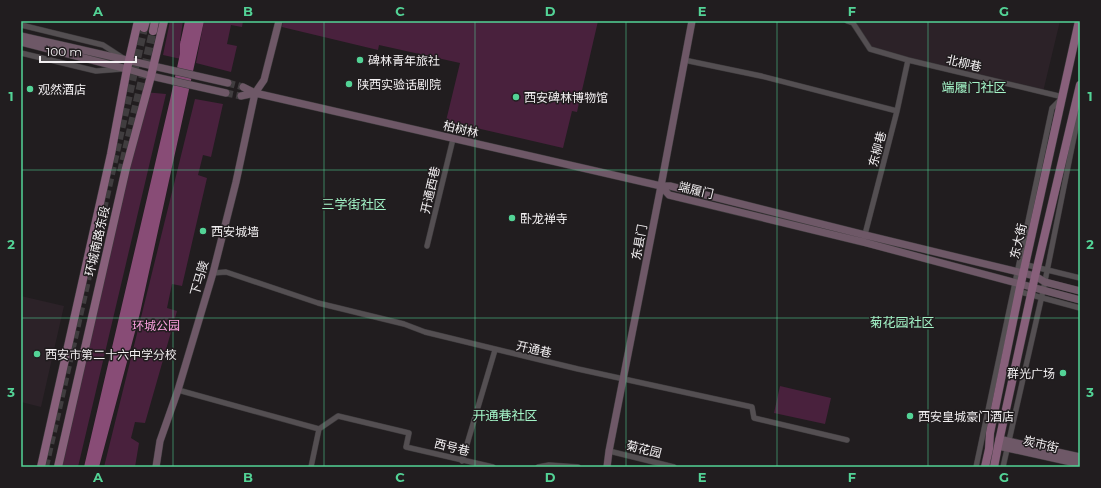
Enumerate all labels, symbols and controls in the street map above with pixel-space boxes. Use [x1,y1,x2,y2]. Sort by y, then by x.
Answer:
text: A [92,3,104,19]
text: B [243,3,253,19]
text: C [395,3,405,19]
text: D [545,3,556,19]
text: E [698,3,707,19]
text: F [848,3,856,19]
text: G [999,3,1009,19]
scale bar [40,38,136,64]
text: 100 m [46,44,82,59]
street label: 北柳巷 [945,52,983,74]
place label: 碑林青年旅社 [368,53,440,68]
marker: 碑林青年旅社 [355,55,365,65]
place label: 陕西实验话剧院 [357,77,441,92]
marker: 陕西实验话剧院 [344,79,354,89]
district label: 端履门社区 [941,79,1007,95]
place label: 观然酒店 [38,82,86,97]
marker: 观然酒店 [25,84,35,94]
text: 1 [8,88,14,104]
text: 1 [1087,88,1093,104]
place label: 西安碑林博物馆 [524,90,608,105]
marker: 西安碑林博物馆 [511,92,521,102]
street label: 柏树林 [442,118,480,140]
street label: 东柳巷 [865,130,889,168]
street label: 开通西巷 [417,165,443,215]
street label: 端履门 [677,178,715,202]
district label: 三学街社区 [321,196,387,212]
street label: 环城南路东段 [82,204,112,278]
place label: 卧龙禅寺 [520,211,568,226]
marker: 卧龙禅寺 [507,213,517,223]
street label: 东大街 [1007,222,1029,260]
street label: 东县门 [628,223,650,261]
place label: 西安城墙 [211,224,259,239]
marker: 西安城墙 [198,226,208,236]
text: 2 [7,236,15,252]
text: 2 [1086,236,1094,252]
street label: 下马陵 [187,259,211,297]
district label: 菊花园社区 [869,314,935,330]
park label: 环城公园 [132,318,180,333]
street label: 开通巷 [515,338,553,360]
place label: 西安市第二十六中学分校 [45,347,177,362]
marker: 西安市第二十六中学分校 [32,349,42,359]
place label: 群光广场 [1007,366,1055,381]
marker: 群光广场 [1058,368,1068,378]
text: 3 [6,384,15,400]
text: 3 [1085,384,1094,400]
district label: 开通巷社区 [472,407,538,423]
place label: 西安皇城豪门酒店 [918,409,1014,424]
marker: 西安皇城豪门酒店 [905,411,915,421]
street label: 炭市街 [1022,433,1060,455]
street label: 西号巷 [433,435,471,459]
street label: 菊花园 [625,437,663,461]
text: A [92,469,104,485]
text: B [243,469,253,485]
text: C [395,469,405,485]
text: D [545,469,556,485]
text: E [698,469,707,485]
text: F [848,469,856,485]
text: G [999,469,1009,485]

